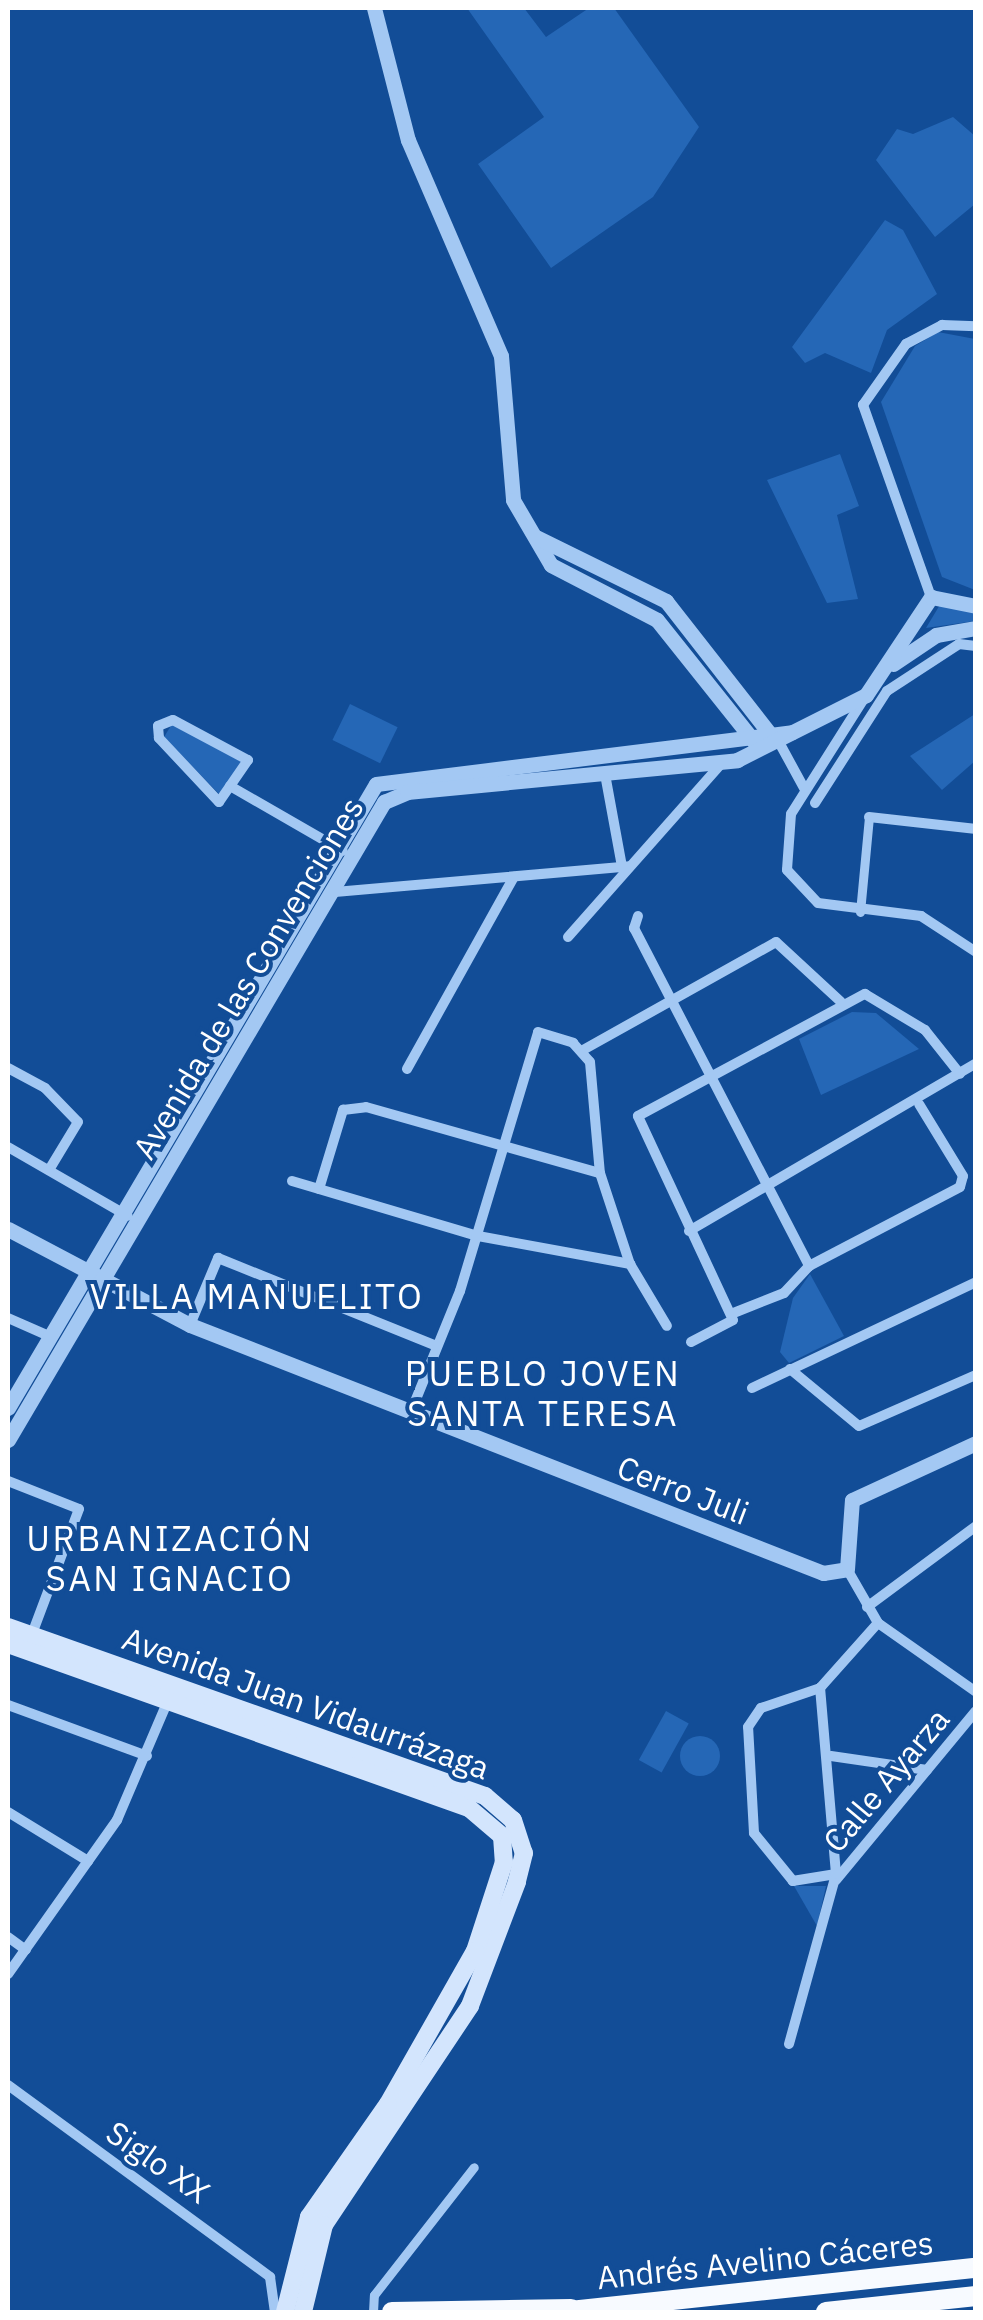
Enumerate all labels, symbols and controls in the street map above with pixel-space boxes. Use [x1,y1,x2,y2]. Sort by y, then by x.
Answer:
street label: Avenida de las Convenciones [125,790,371,1166]
district label: VILLA MANUELITO [90,1275,424,1317]
district label: PUEBLO JOVEN SANTA TERESA [405,1352,681,1434]
street label: Cerro Juli [612,1447,754,1533]
district label: URBANIZACIÓN SAN IGNACIO [26,1517,314,1599]
street label: Avenida Juan Vidaurrázaga [118,1619,494,1787]
street label: Calle Ayarza [815,1700,957,1860]
street label: Siglo XX [99,2113,217,2211]
street label: Andrés Avelino Cáceres [595,2223,935,2297]

